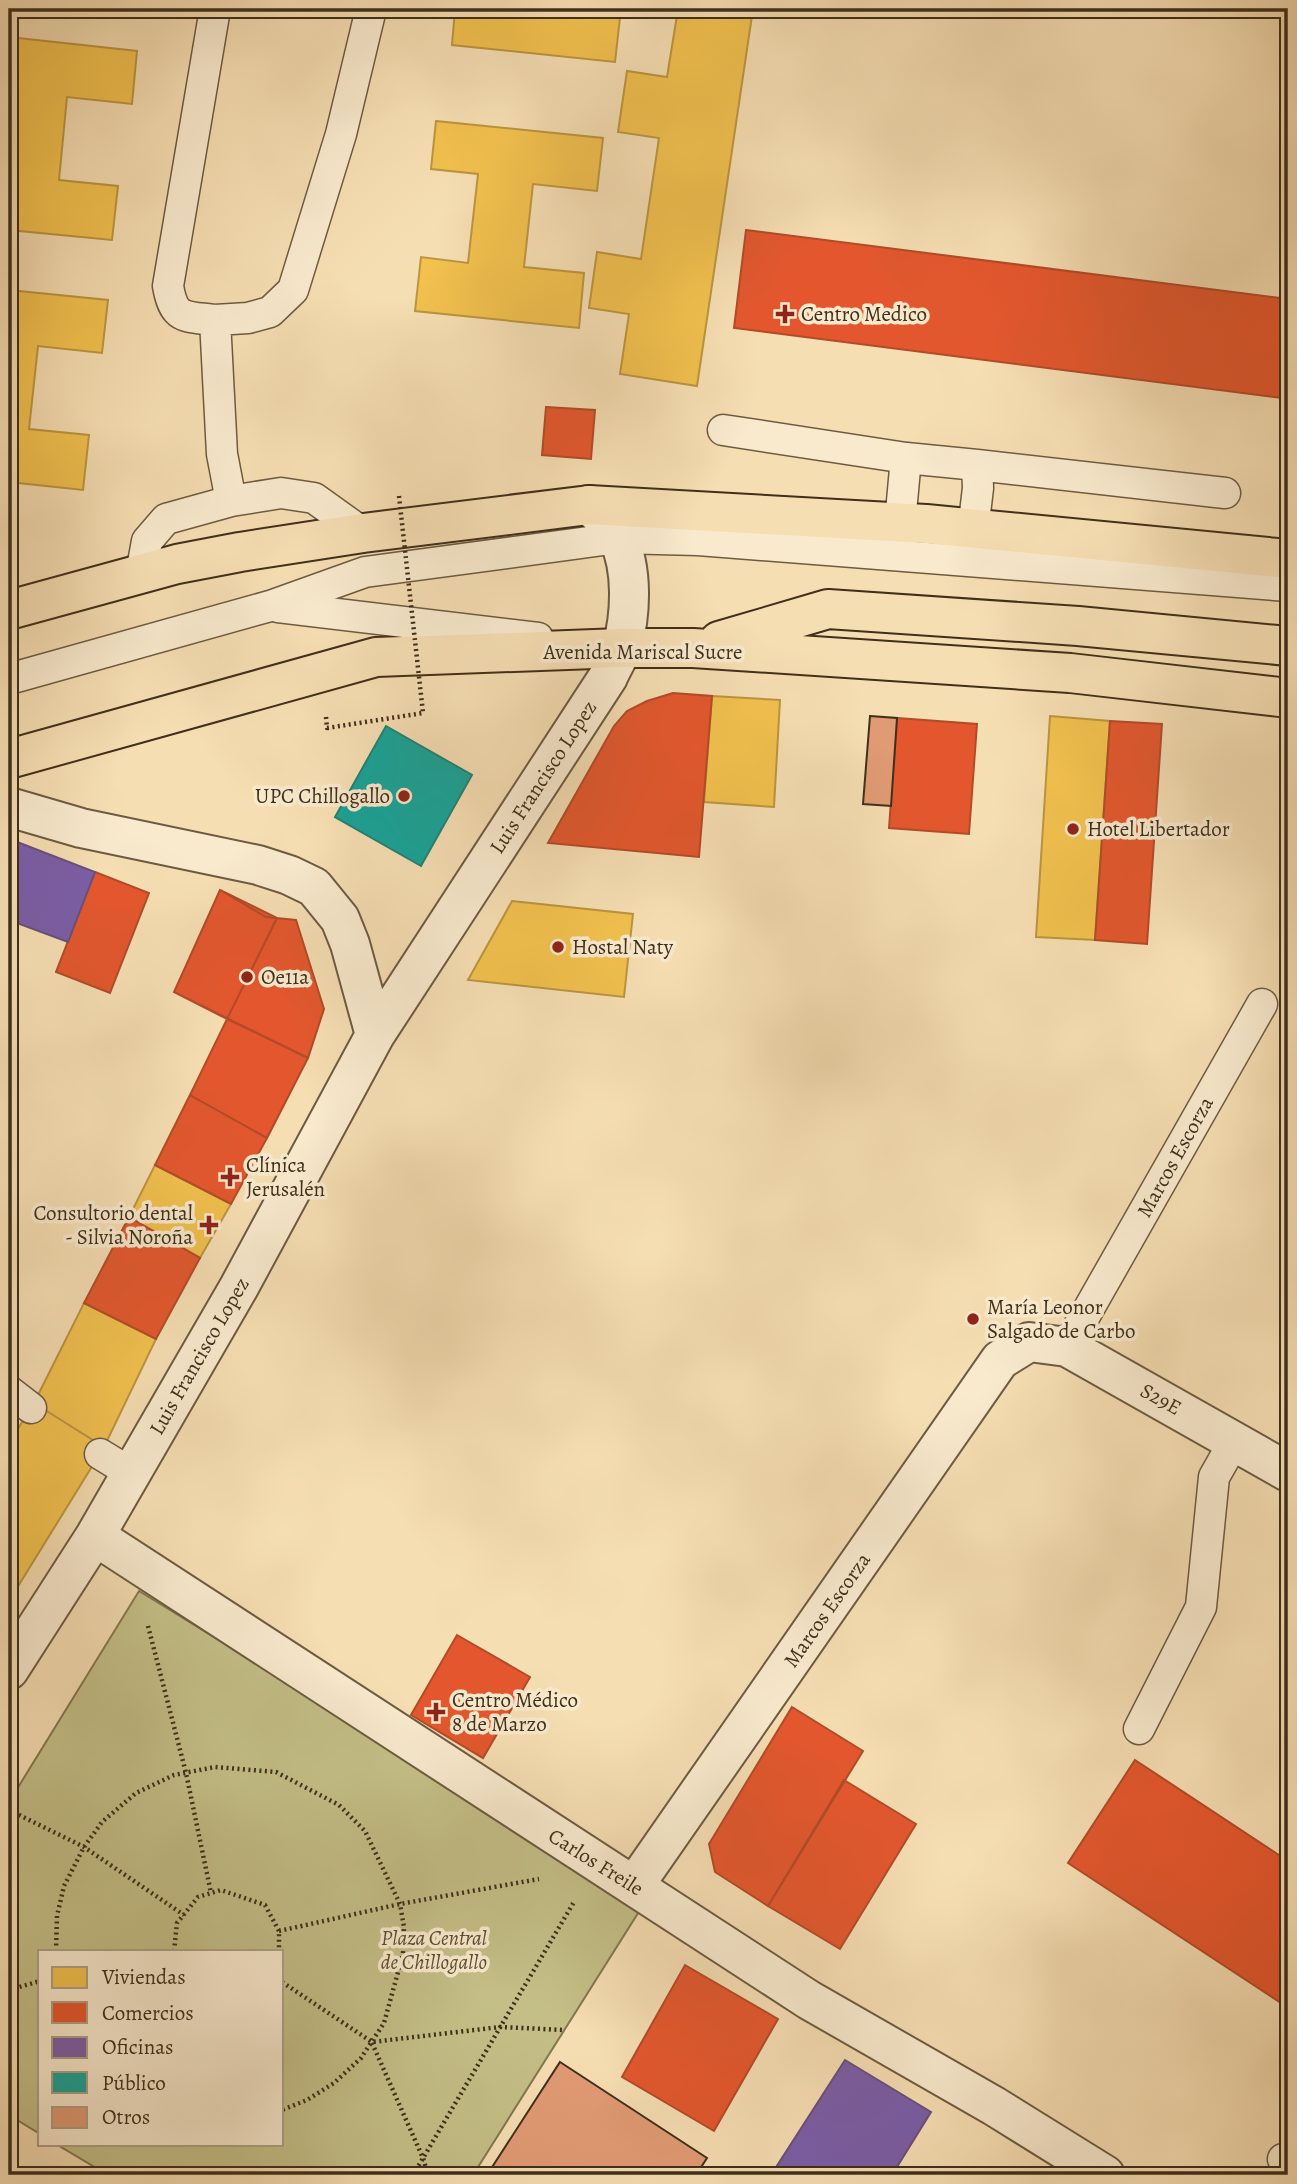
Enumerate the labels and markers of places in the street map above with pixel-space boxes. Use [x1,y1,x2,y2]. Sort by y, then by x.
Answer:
place label: Centro Medico [801,300,927,328]
marker: Centro Medico [775,304,795,324]
place label: UPC Chillogallo [255,782,390,810]
marker: UPC Chillogallo [396,788,412,804]
place label: Hotel Libertador [1087,815,1230,843]
marker: Hotel Libertador [1065,821,1081,837]
place label: Hostal Naty [572,933,674,961]
marker: Hostal Naty [550,939,566,955]
place label: Oe11a [261,963,309,991]
marker: Oe11a [239,969,255,985]
place label: Clínica Jerusalén [246,1151,325,1203]
marker: Clínica Jerusalén [220,1167,240,1187]
place label: Consultorio dental - Silvia Noroña [33,1199,193,1251]
marker: Consultorio dental - Silvia Noroña [199,1215,219,1235]
place label: María Leonor Salgado de Carbo [987,1293,1136,1345]
marker: María Leonor Salgado de Carbo [965,1311,981,1327]
place label: Centro Médico 8 de Marzo [452,1686,578,1738]
marker: Centro Médico 8 de Marzo [426,1702,446,1722]

